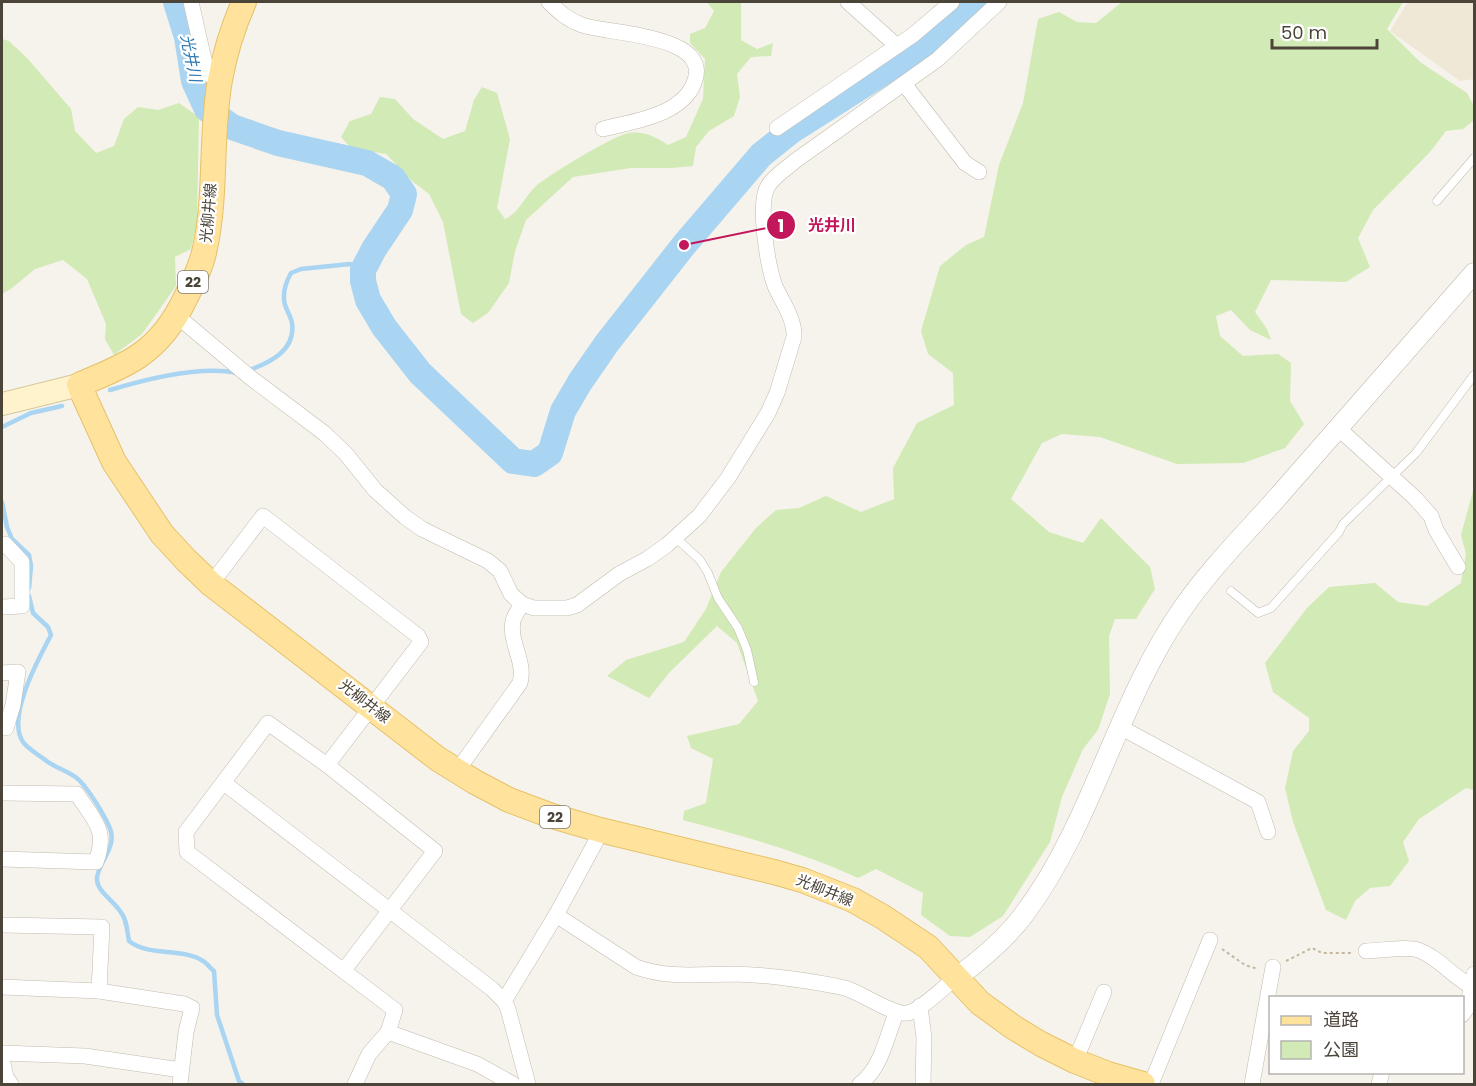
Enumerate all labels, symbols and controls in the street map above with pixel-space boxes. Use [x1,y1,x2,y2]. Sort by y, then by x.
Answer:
scale bar [1272,12,1377,50]
text: 50 m [1281,20,1327,45]
water label: 光井川 [175,32,208,86]
street label: 光柳井線 [195,182,221,244]
callout: 光井川 [766,208,868,242]
text: 1 [778,213,784,238]
text: 光井川 [808,214,856,237]
road number: 22 [178,271,208,293]
street label: 光柳井線 [335,674,395,728]
road number: 22 [540,806,570,828]
street label: 光柳井線 [793,869,857,911]
legend [1269,996,1464,1074]
text: 道路 [1323,1007,1359,1032]
text: 公園 [1323,1037,1359,1062]

